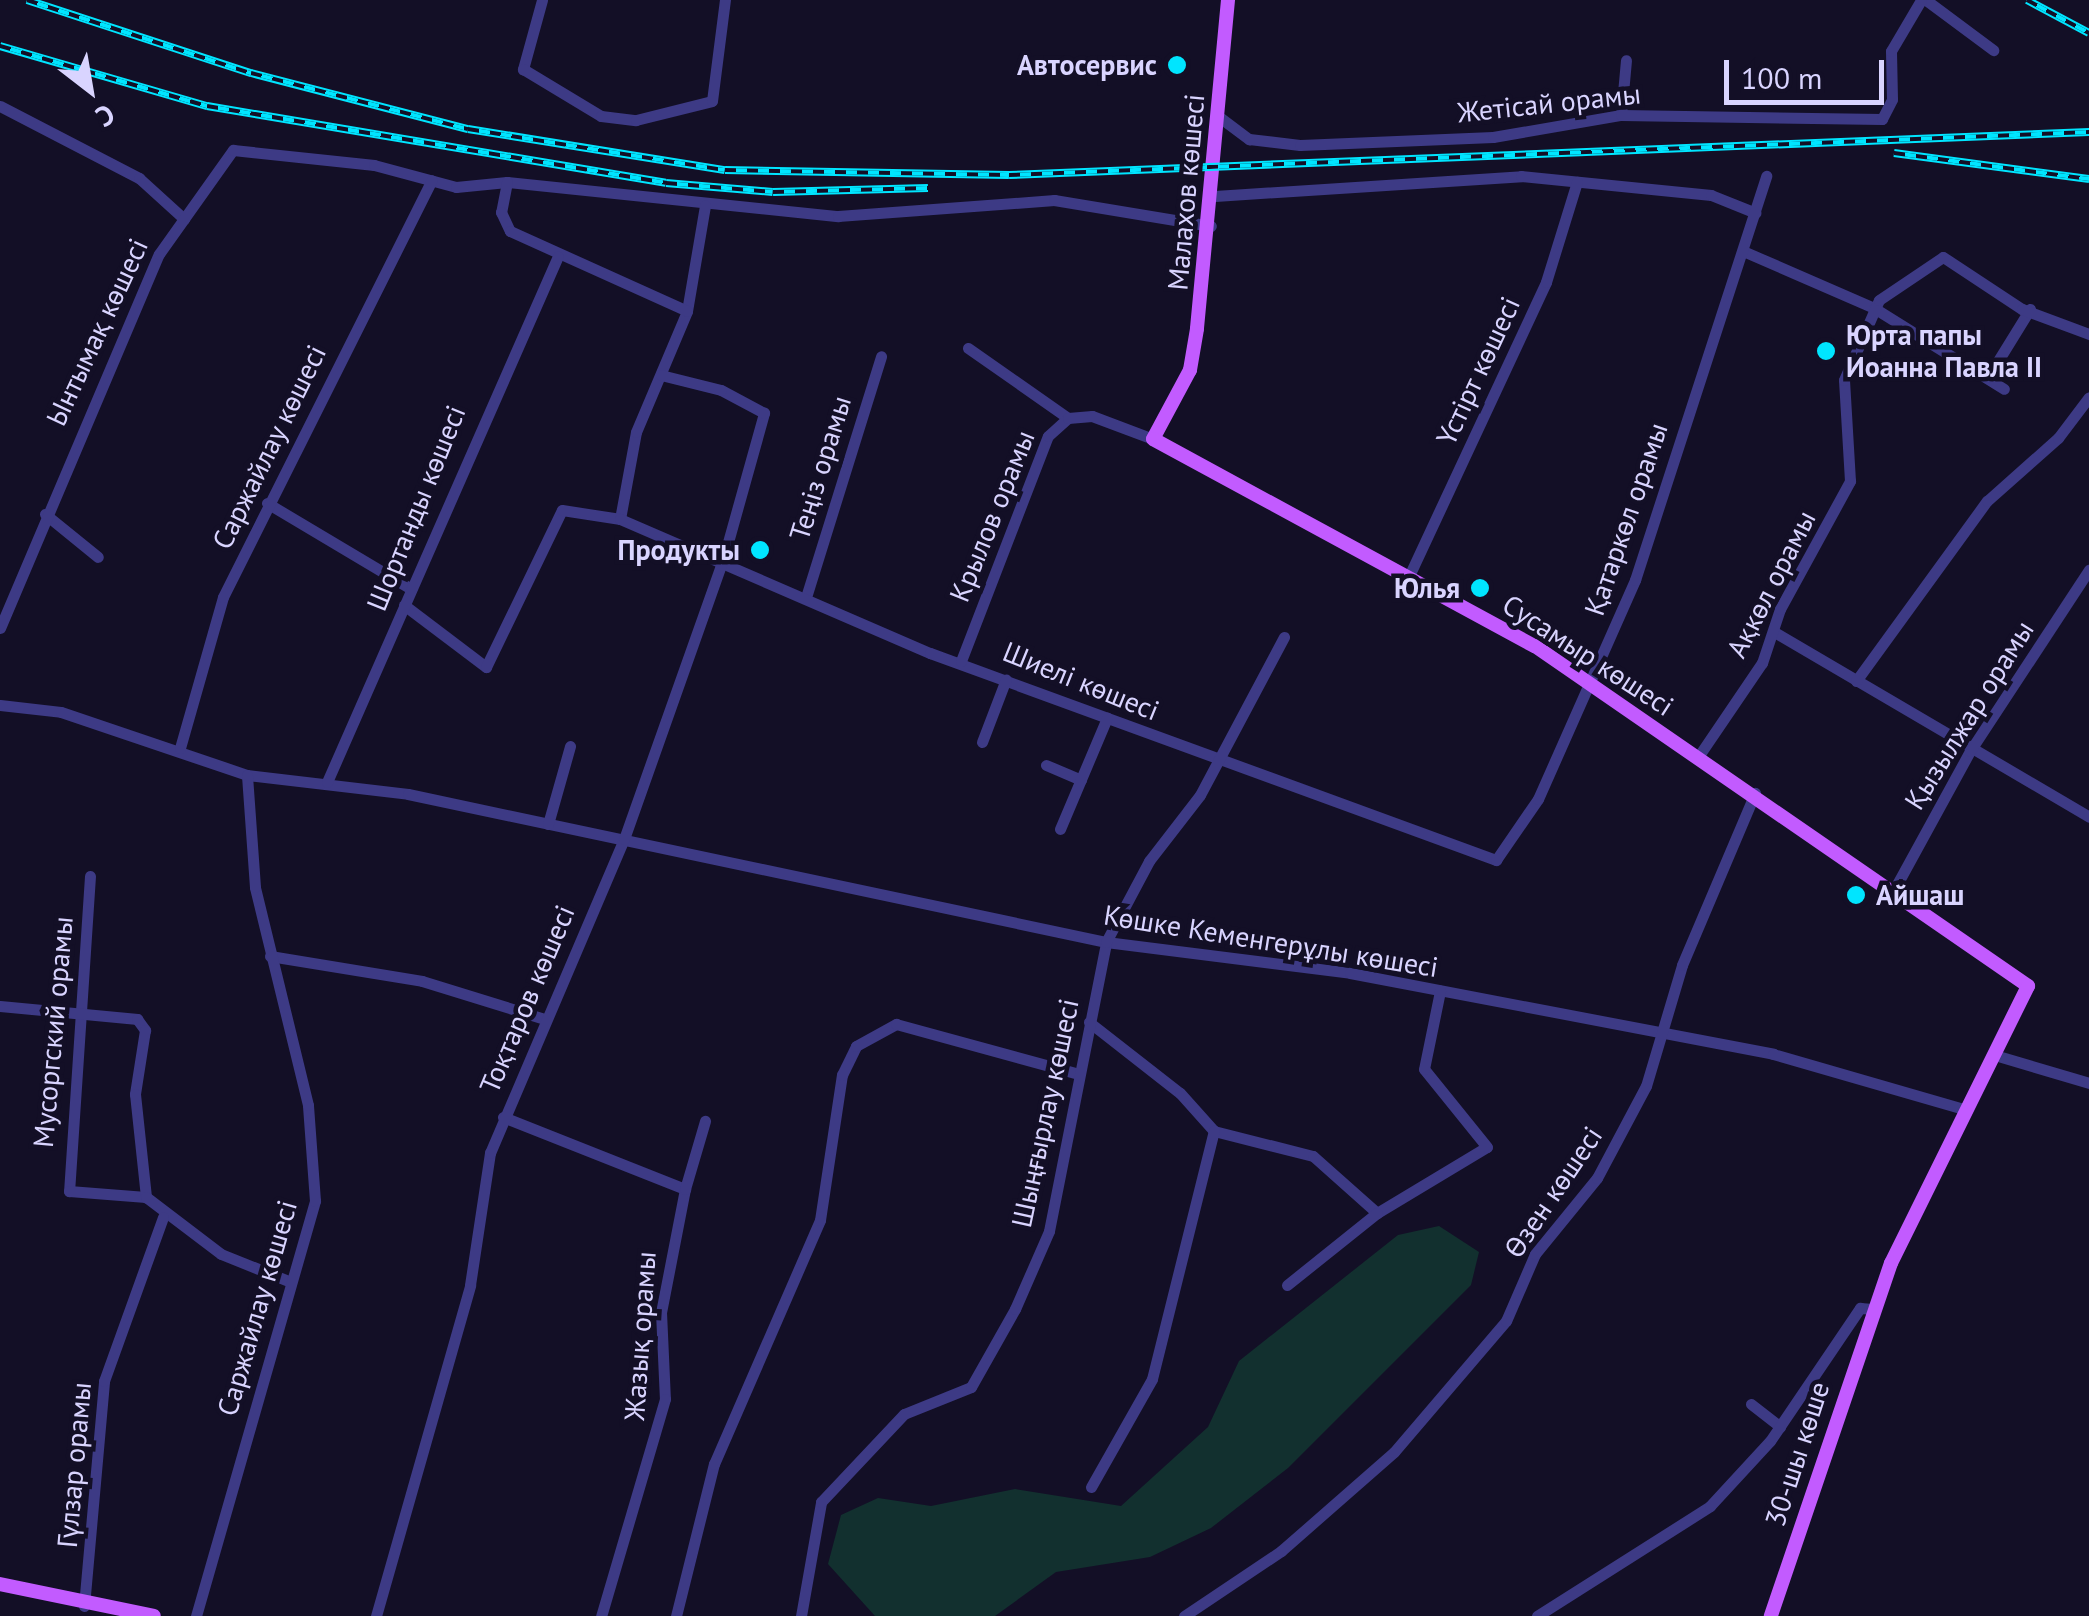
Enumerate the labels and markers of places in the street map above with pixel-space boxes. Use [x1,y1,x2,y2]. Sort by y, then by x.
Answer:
place label: Автосервис [1017,48,1157,82]
marker: Автосервис [1166,54,1188,76]
place label: Юрта папы Иоанна Павла II [1846,318,2042,384]
marker: Юрта папы Иоанна Павла II [1815,340,1837,362]
place label: Продукты [618,533,740,567]
marker: Продукты [749,539,771,561]
place label: Юлья [1394,571,1460,605]
marker: Юлья [1469,577,1491,599]
place label: Айшаш [1876,878,1964,912]
marker: Айшаш [1845,884,1867,906]

